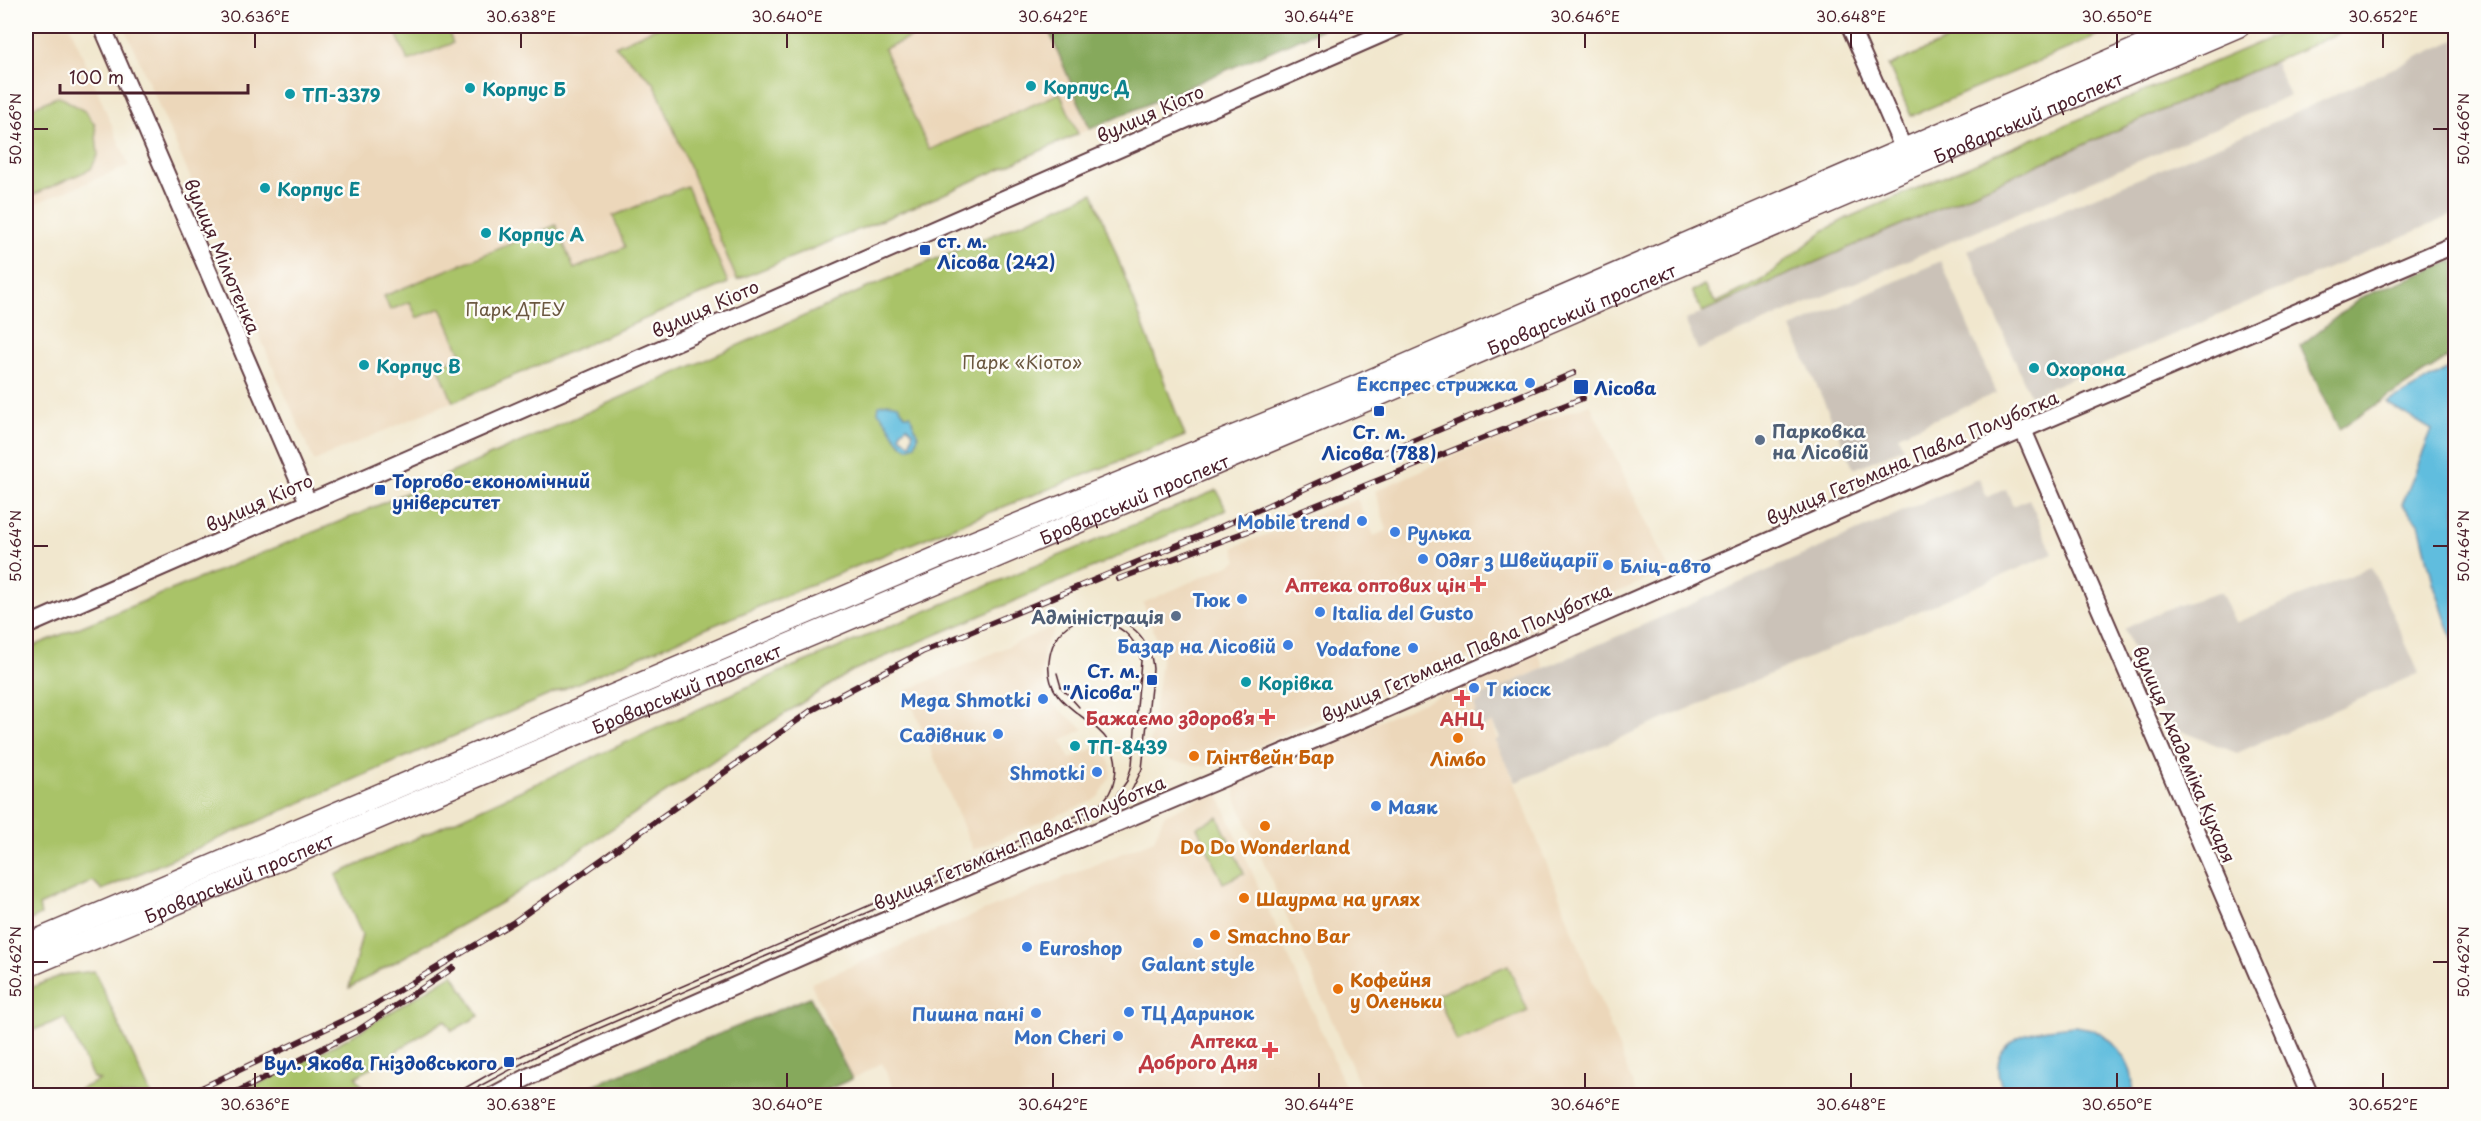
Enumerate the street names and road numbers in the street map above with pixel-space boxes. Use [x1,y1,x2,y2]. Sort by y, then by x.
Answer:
street label: Броварський проспект [1929,64,2127,169]
street label: вулиця Кіото [1092,77,1208,149]
street label: вулиця Мілютенка [178,174,268,339]
street label: Броварський проспект [1482,256,1680,361]
street label: вулиця Кіото [647,272,763,344]
street label: вулиця Гетьмана Павла Полуботка [1762,383,2063,531]
street label: Броварський проспект [1035,446,1233,550]
street label: вулиця Кіото [201,466,317,538]
street label: вулиця Гетьмана Павла Полуботка [1317,575,1616,728]
street label: Броварський проспект [588,636,786,740]
street label: вулиця Академіка Кухаря [2127,641,2243,867]
street label: вулиця Гетьмана Павла Полуботка [869,768,1170,916]
street label: Броварський проспект [140,825,338,929]

